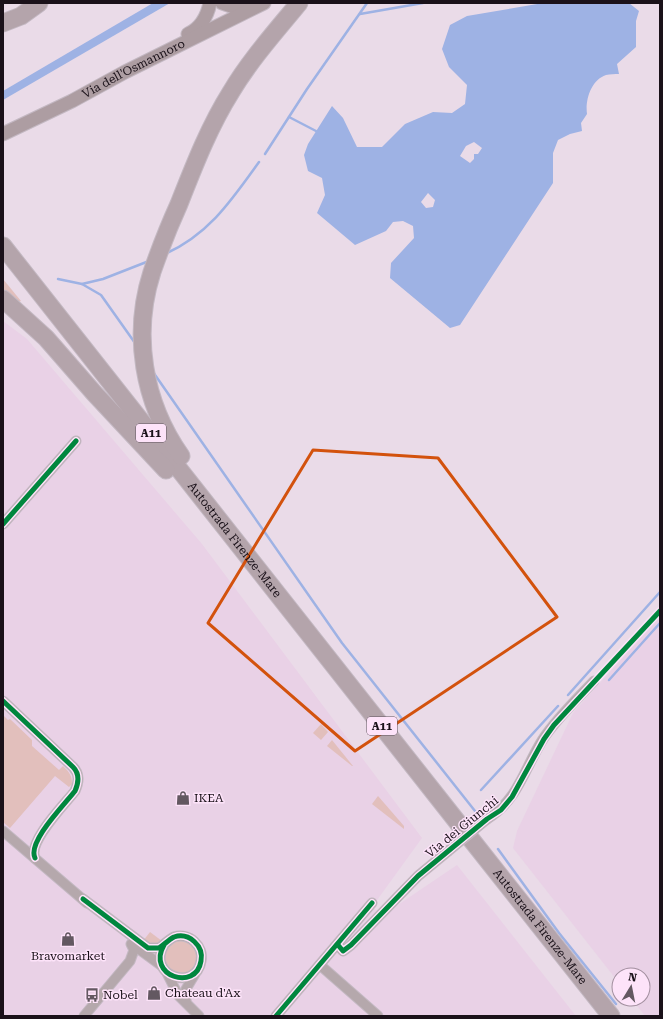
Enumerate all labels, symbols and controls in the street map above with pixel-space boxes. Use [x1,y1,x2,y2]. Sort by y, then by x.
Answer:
street label: Via dell'Osmannoro [80,36,187,101]
road number: A11 [136,424,166,442]
street label: Autostrada Firenze-Mare [185,479,285,600]
road number: A11 [367,717,397,735]
shop icon: IKEA [175,790,191,806]
place label: IKEA [194,791,224,805]
street label: Via dei Giunchi [423,793,501,861]
street label: Autostrada Firenze-Mare [490,866,590,987]
shop icon: Bravomarket [60,931,76,947]
place label: Bravomarket [31,949,105,963]
north arrow [611,967,651,1007]
text: N [627,971,638,985]
shop icon: Chateau d'Ax [146,985,162,1001]
place label: Chateau d'Ax [165,986,240,1000]
bus stop icon: Nobel [84,987,100,1003]
place label: Nobel [103,988,138,1002]

